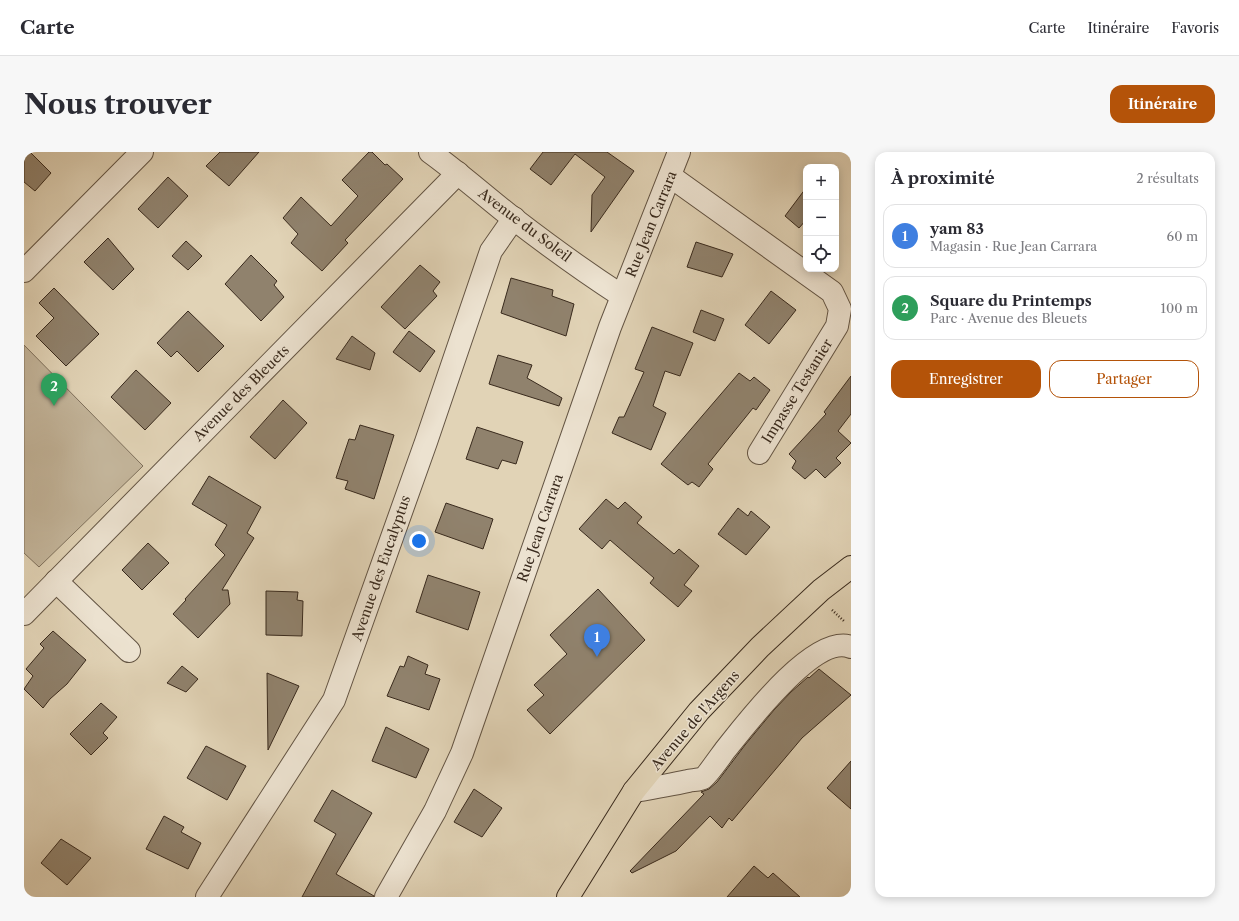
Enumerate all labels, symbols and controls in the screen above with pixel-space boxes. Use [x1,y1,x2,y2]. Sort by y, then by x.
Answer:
text: Carte [20,16,75,39]
text: Carte [1029,19,1065,37]
text: Itinéraire [1087,19,1149,37]
text: Favoris [1171,19,1219,37]
button: Itinéraire [1110,85,1215,123]
text: Nous trouver [24,87,212,121]
map controls [803,164,839,272]
button: + [803,164,839,200]
street label: Rue Jean Carrara [621,167,681,280]
text: À proximité [891,168,995,188]
text: 2 résultats [1136,170,1199,186]
street label: Avenue du Soleil [474,184,575,266]
button: − [803,200,839,236]
text: yam 83 [930,219,984,238]
text: 1 [902,228,908,244]
text: 60 m [1167,228,1198,244]
button: locate [803,236,839,272]
text: Magasin · Rue Jean Carrara [930,238,1097,254]
text: Square du Printemps [930,291,1092,310]
text: 2 [901,300,909,316]
text: 100 m [1160,300,1198,316]
text: Parc · Avenue des Bleuets [930,310,1087,326]
street label: Impasse Testanier [758,335,836,447]
street label: Avenue des Bleuets [188,341,293,446]
button: Enregistrer [891,360,1041,398]
button: Partager [1049,360,1199,398]
pin: 2 [41,373,67,406]
street label: Rue Jean Carrara [513,471,567,585]
street label: Avenue des Eucalyptus [347,493,414,644]
your location [409,531,429,551]
pin: 1 [584,624,610,657]
street label: Avenue de l'Argens [646,666,743,774]

